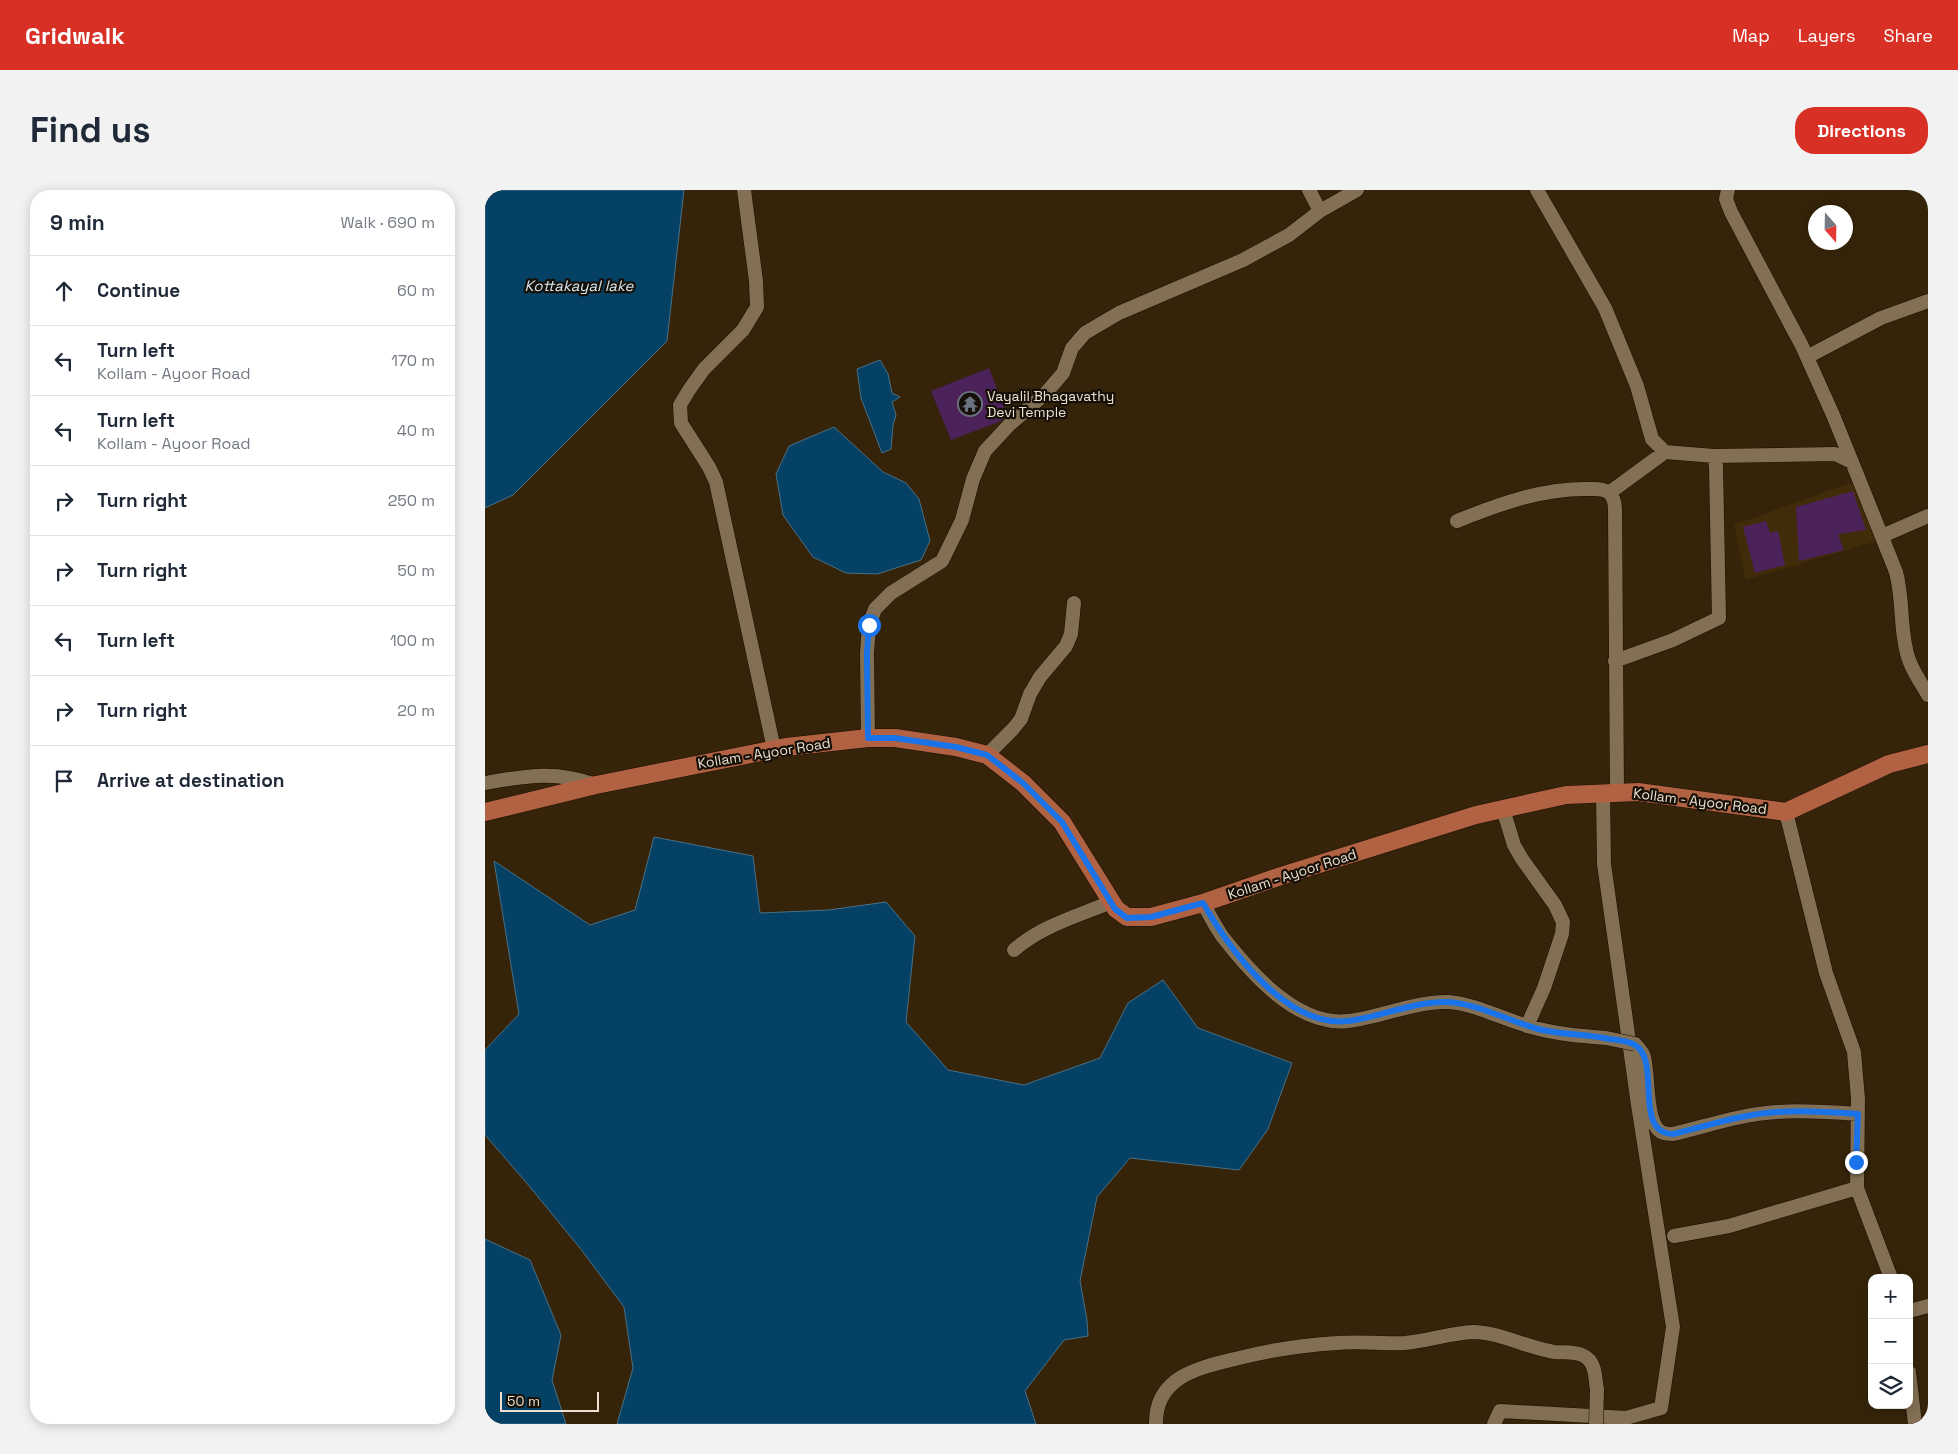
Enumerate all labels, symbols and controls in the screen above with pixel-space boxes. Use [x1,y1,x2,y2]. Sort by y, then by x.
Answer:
text: Gridwalk [25,20,125,51]
text: Map [1732,24,1770,47]
text: Layers [1798,24,1855,47]
text: Share [1883,24,1933,47]
button: Directions [1795,107,1928,154]
text: Find us [30,108,151,152]
north arrow [1808,205,1853,250]
text: 9 min [50,209,105,236]
text: Walk · 690 m [341,212,435,233]
water label: Kottakayal lake [525,276,635,295]
icon: ahead [50,277,78,305]
text: Continue [97,278,180,303]
text: 60 m [397,280,435,301]
text: Turn left [97,338,175,363]
icon: left [50,347,78,375]
text: 170 m [391,350,435,371]
text: Kollam - Ayoor Road [97,363,251,384]
place label: Vayalil Bhagavathy Devi Temple [987,387,1114,421]
temple icon: Vayalil Bhagavathy Devi Temple [957,391,983,417]
text: Turn left [97,408,175,433]
icon: left [50,417,78,445]
text: 40 m [397,420,435,441]
text: Kollam - Ayoor Road [97,433,251,454]
icon: right [50,487,78,515]
text: Turn right [97,488,187,513]
text: 250 m [388,490,435,511]
icon: right [50,557,78,585]
text: Turn right [97,558,187,583]
text: 50 m [397,560,435,581]
route start [858,614,881,637]
icon: left [50,627,78,655]
text: Turn left [97,628,175,653]
text: 100 m [390,630,435,651]
icon: right [50,697,78,725]
text: Turn right [97,698,187,723]
text: 20 m [397,700,435,721]
street label: Kollam - Ayoor Road [696,734,832,772]
icon: arrive [50,767,78,795]
text: Arrive at destination [97,768,285,793]
street label: Kollam - Ayoor Road [1632,784,1768,818]
street label: Kollam - Ayoor Road [1225,845,1359,903]
route end [1845,1151,1868,1174]
map controls [1868,1274,1913,1409]
button: + [1868,1274,1913,1319]
button: − [1868,1319,1913,1364]
button: layers [1868,1364,1913,1409]
scale bar [500,1389,599,1412]
text: 50 m [507,1392,540,1410]

